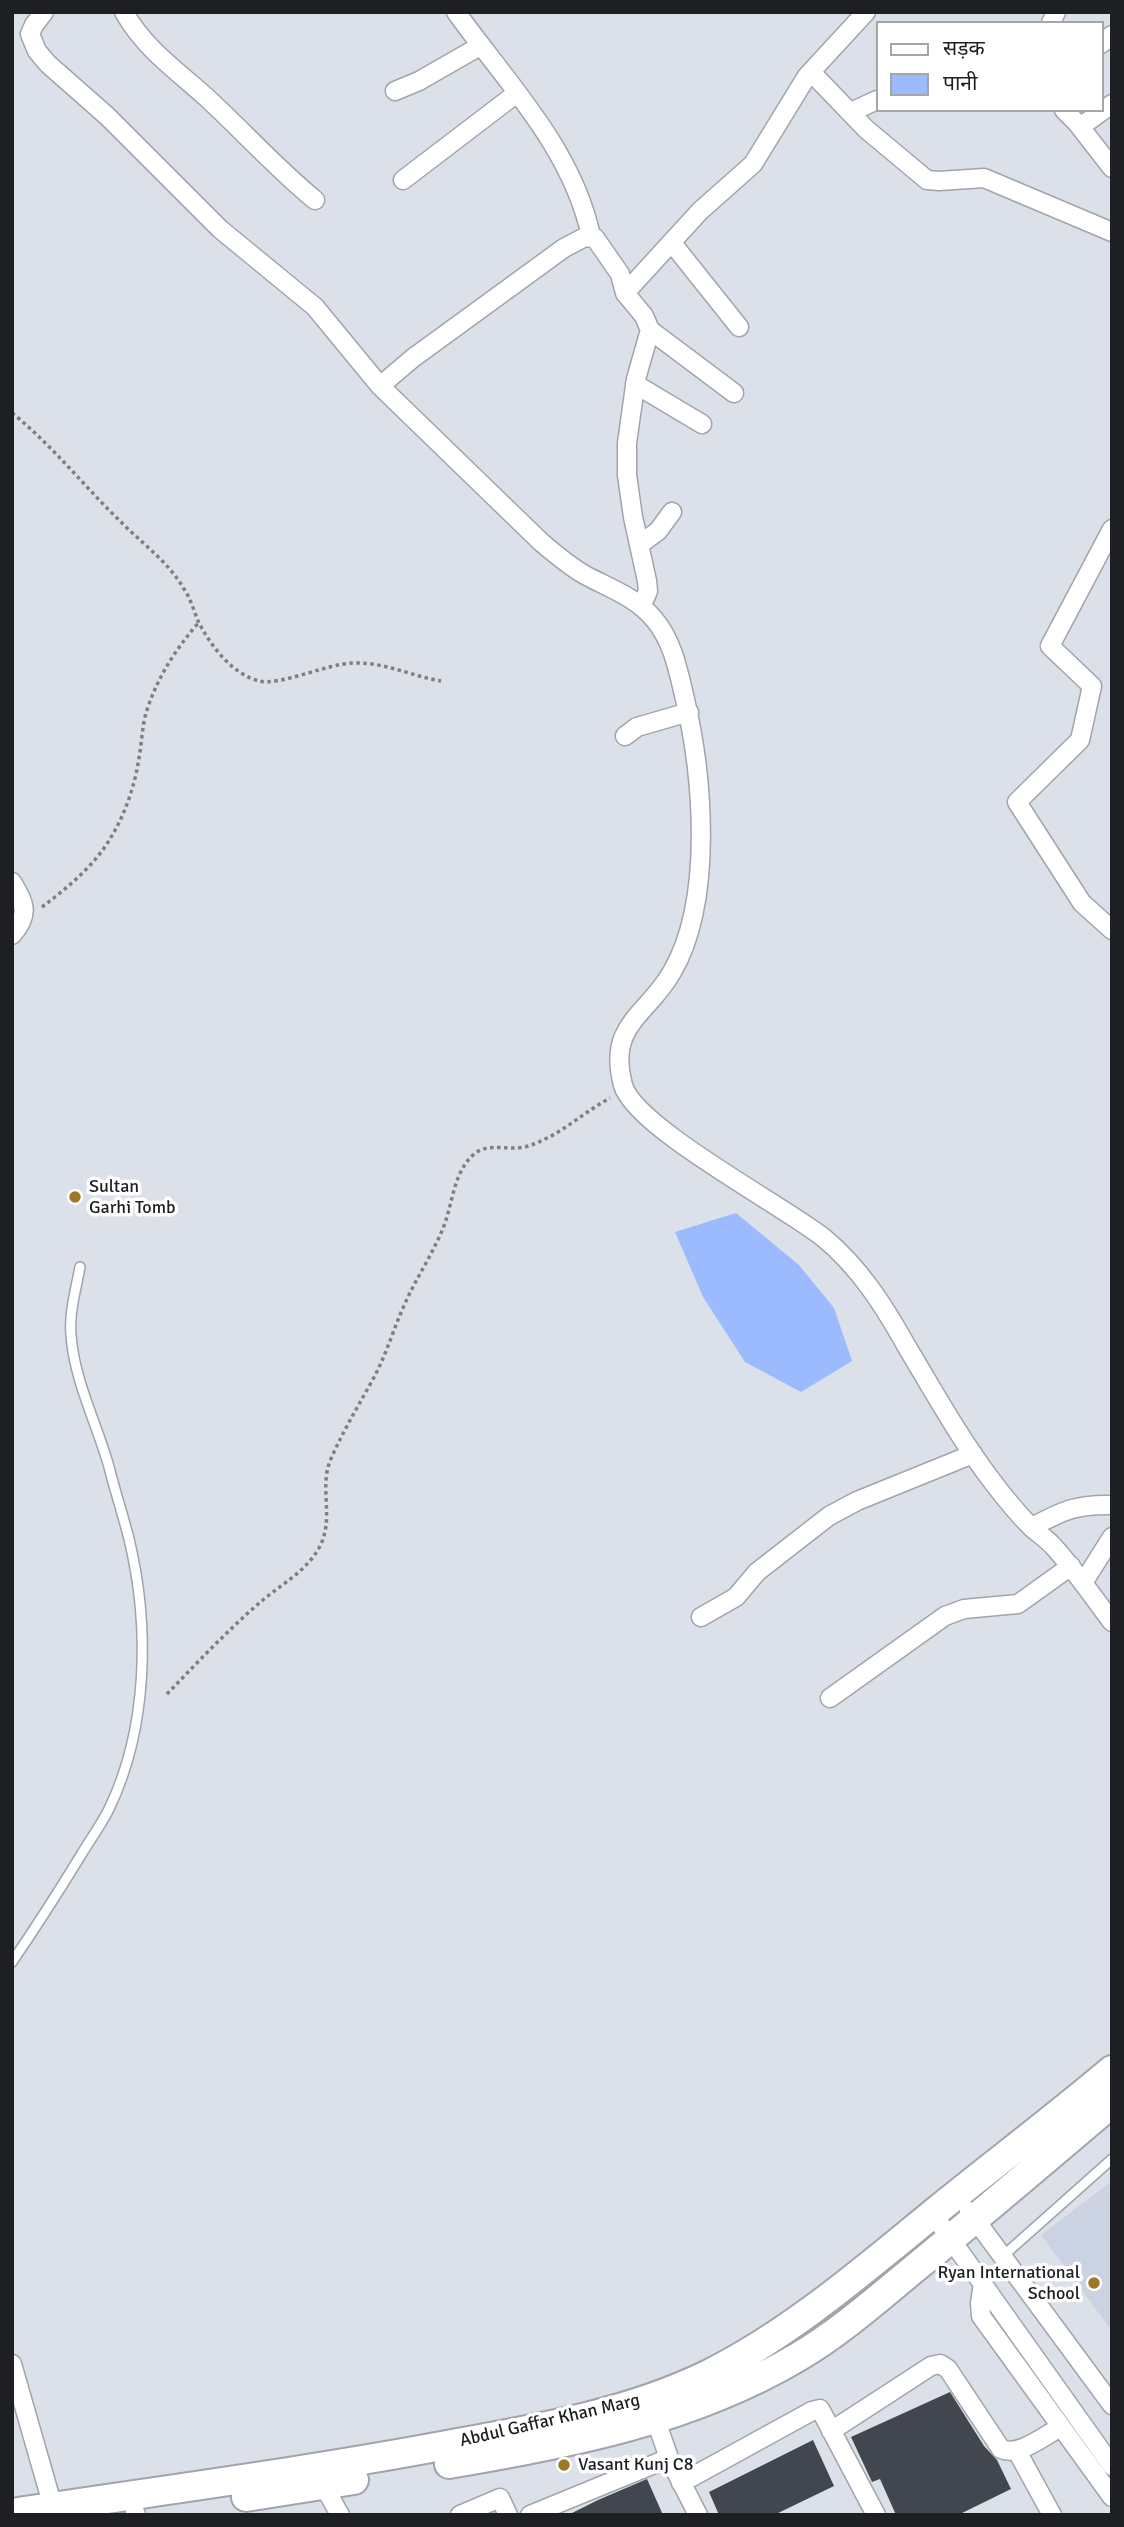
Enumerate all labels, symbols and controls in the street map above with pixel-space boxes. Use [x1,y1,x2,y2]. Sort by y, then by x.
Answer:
legend [876,21,1103,112]
text: सड़क [943,35,985,61]
text: पानी [943,70,977,96]
place label: Sultan Garhi Tomb [89,1176,176,1218]
marker: Sultan Garhi Tomb [67,1189,83,1205]
place label: Ryan International School [938,2262,1080,2304]
marker: Ryan International School [1086,2275,1102,2291]
street label: Abdul Gaffar Khan Marg [458,2390,642,2452]
place label: Vasant Kunj C8 [578,2454,693,2476]
marker: Vasant Kunj C8 [556,2457,572,2473]

